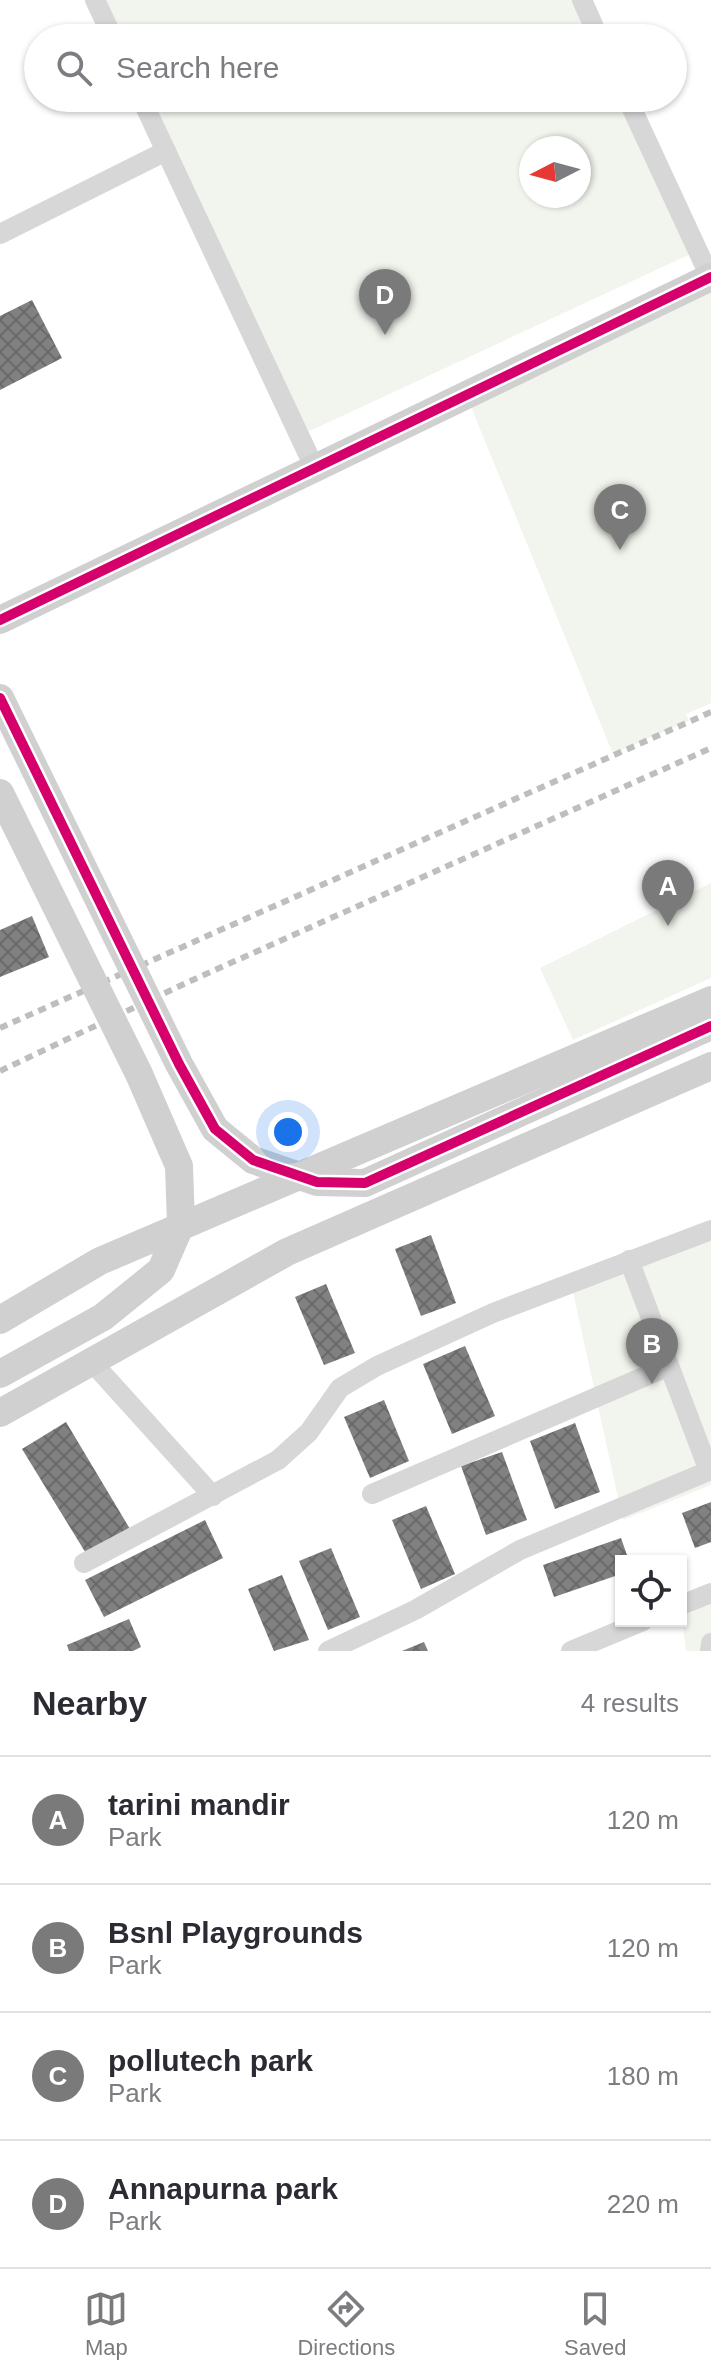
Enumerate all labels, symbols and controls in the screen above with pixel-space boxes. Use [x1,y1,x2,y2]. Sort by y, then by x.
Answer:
search box [24,24,687,112]
icon: search [52,46,96,90]
text: Search here [116,51,279,84]
north arrow [519,136,591,208]
pin: D [359,269,411,335]
pin: C [594,484,646,550]
pin: A [642,860,694,926]
your location [268,1112,308,1152]
pin: B [626,1318,678,1384]
map controls [615,1555,687,1627]
button: locate [615,1555,687,1627]
text: Nearby [32,1684,147,1722]
text: 4 results [581,1688,679,1718]
text: tarini mandir [108,1788,290,1821]
text: A [49,1805,67,1835]
text: 120 m [607,1805,679,1835]
text: Park [108,1822,161,1852]
text: Bsnl Playgrounds [108,1916,363,1949]
text: B [49,1933,67,1963]
text: 120 m [607,1933,679,1963]
text: Park [108,1950,161,1980]
text: pollutech park [108,2044,313,2077]
text: C [49,2061,67,2091]
text: 180 m [607,2061,679,2091]
text: Park [108,2078,161,2108]
text: Annapurna park [108,2172,338,2205]
text: D [49,2189,67,2219]
text: 220 m [607,2189,679,2219]
text: Park [108,2206,161,2236]
tab: Map [84,2287,128,2361]
tab: Directions [297,2287,395,2361]
tab: Saved [564,2287,627,2361]

